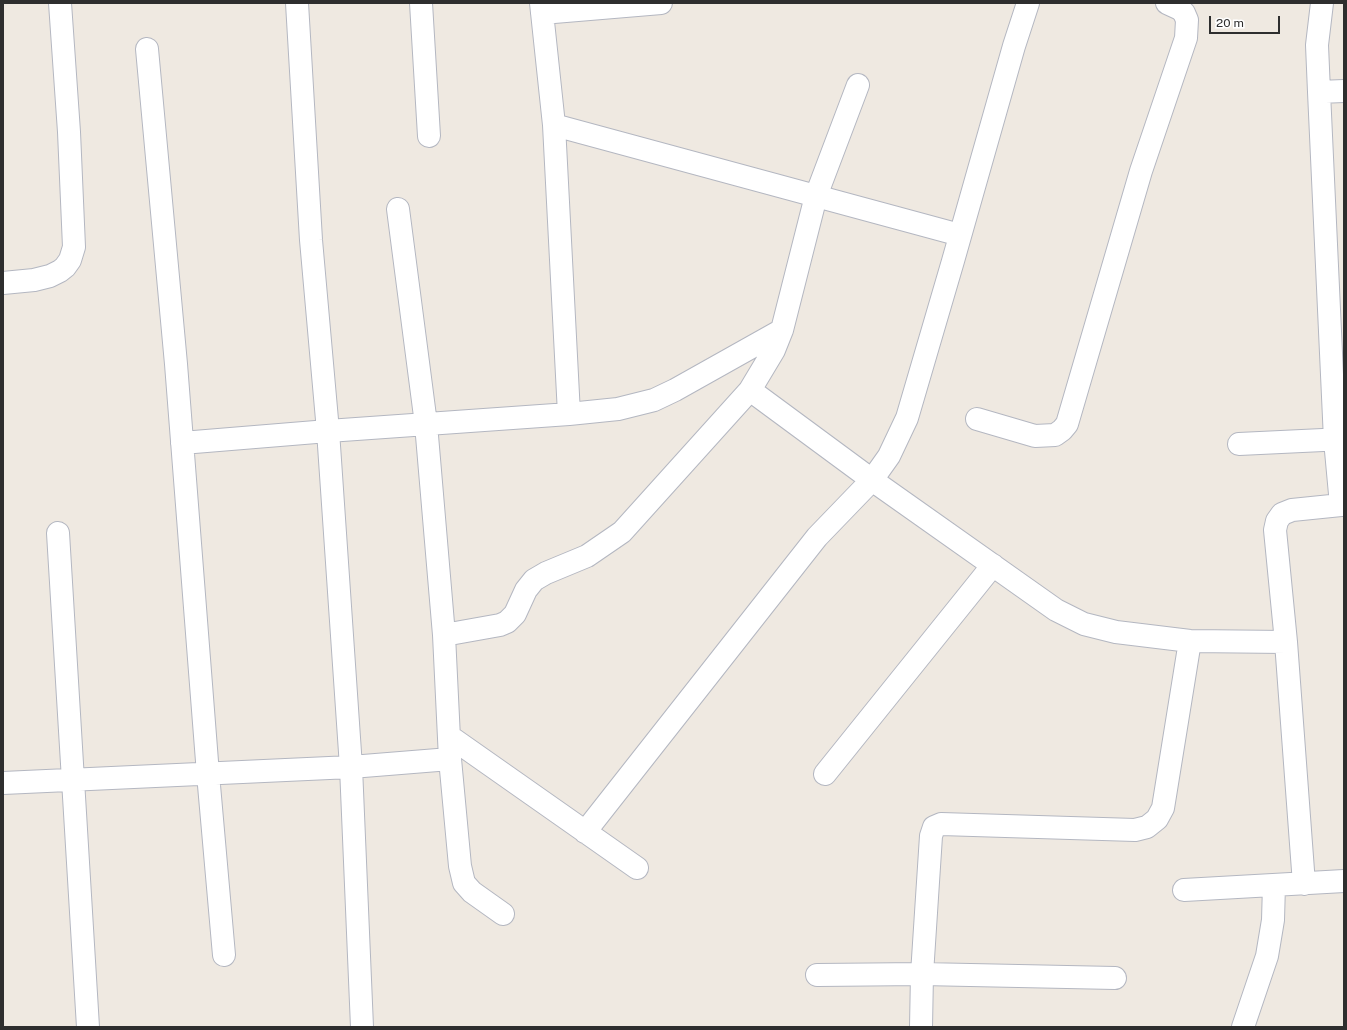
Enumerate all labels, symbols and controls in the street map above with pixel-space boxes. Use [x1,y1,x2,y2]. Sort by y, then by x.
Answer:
scale bar [1211,8,1282,34]
text: 20 m [1216,16,1244,30]

